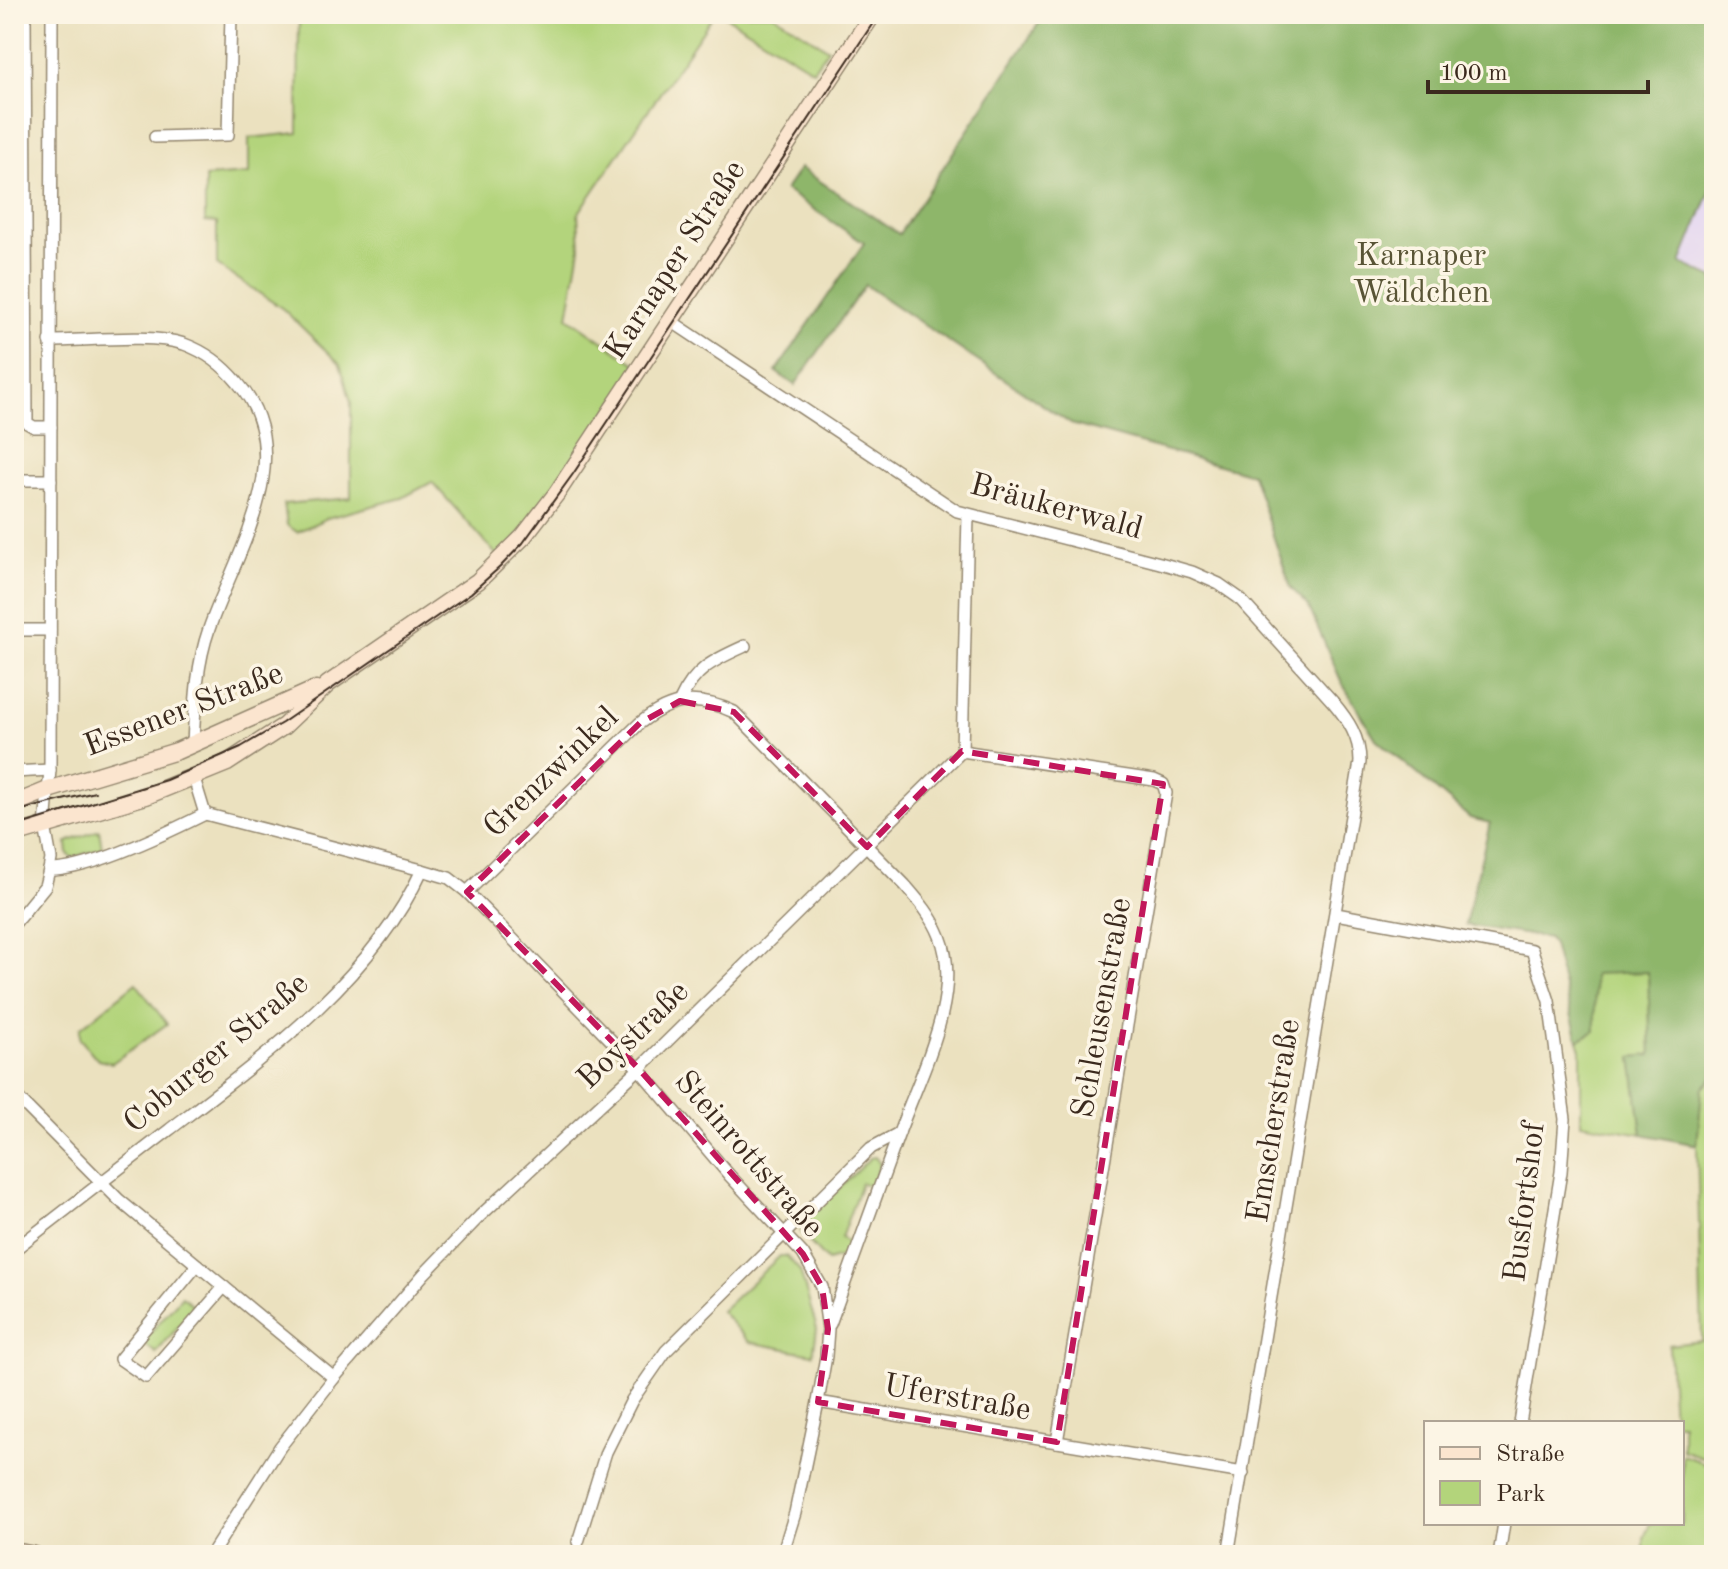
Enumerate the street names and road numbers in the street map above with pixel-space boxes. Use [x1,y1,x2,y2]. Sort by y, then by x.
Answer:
street label: Karnaper Straße [600,155,752,367]
street label: Bräukerwald [966,470,1146,546]
street label: Essener Straße [80,658,288,764]
street label: Grenzwinkel [479,701,625,845]
street label: Schleusenstraße [1068,895,1138,1121]
street label: Coburger Straße [119,968,315,1140]
street label: Boystraße [572,976,696,1096]
street label: Emscherstraße [1243,1017,1307,1225]
street label: Steinrottstraße [667,1066,829,1244]
street label: Busfortshof [1500,1118,1552,1284]
street label: Uferstraße [881,1370,1033,1428]

